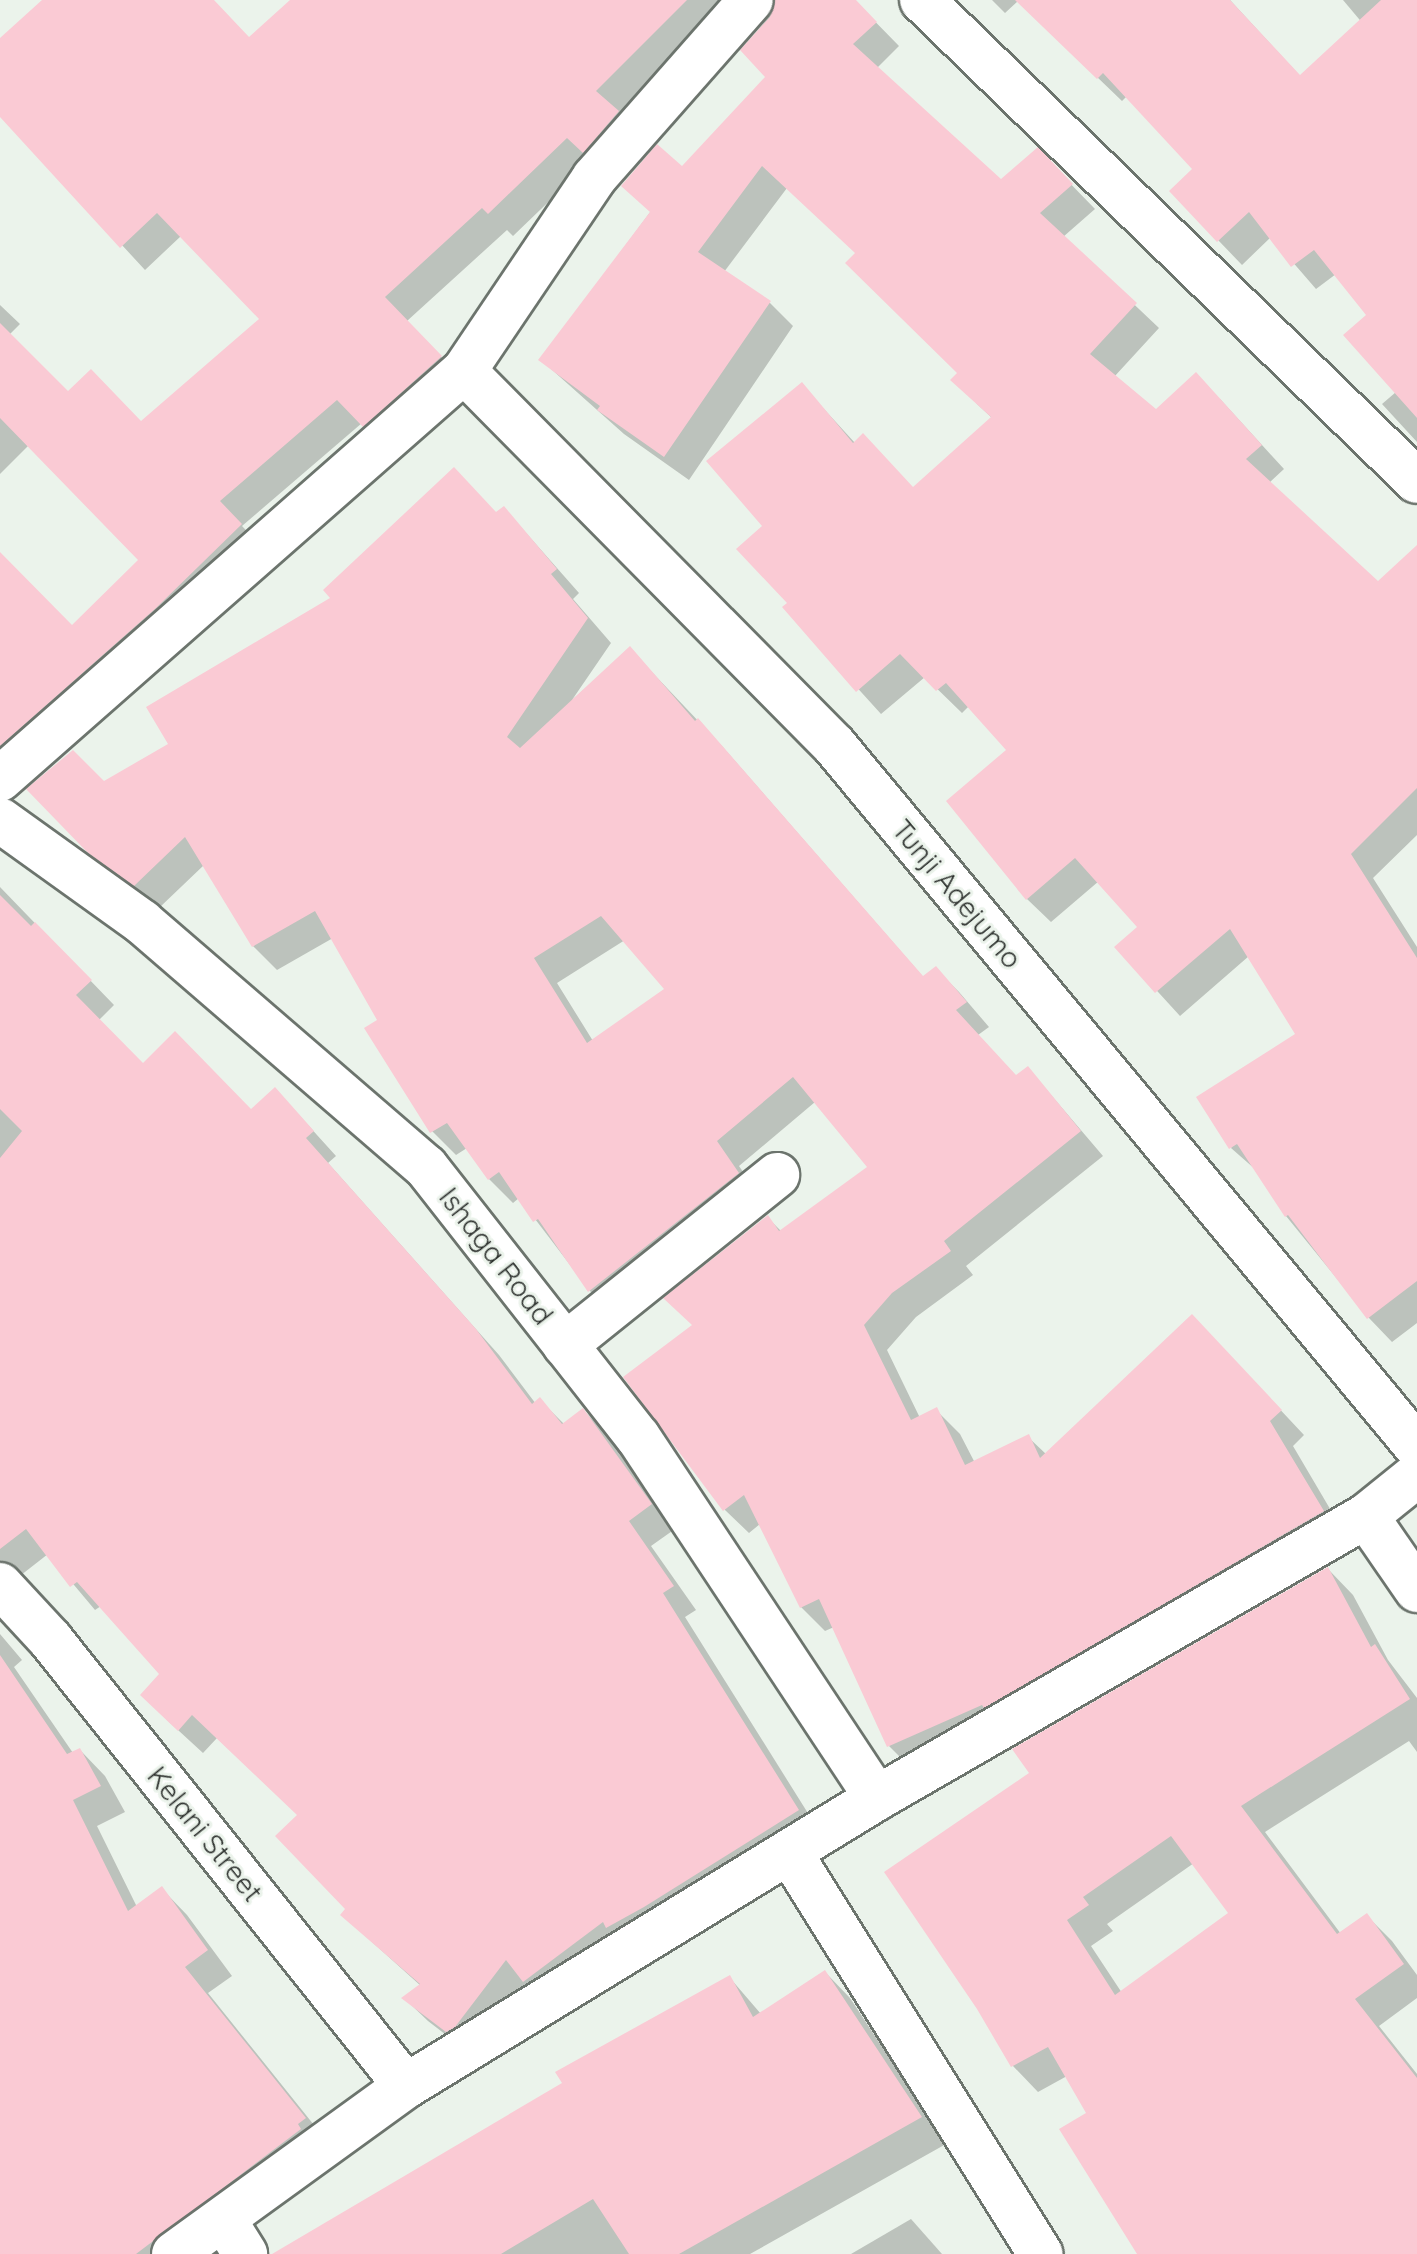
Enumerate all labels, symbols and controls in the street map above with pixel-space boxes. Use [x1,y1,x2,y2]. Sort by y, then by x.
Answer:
street label: Tunji Adejumo [885,813,1029,975]
street label: Ishaga Road [432,1181,560,1331]
street label: Kelani Street [140,1760,270,1908]

